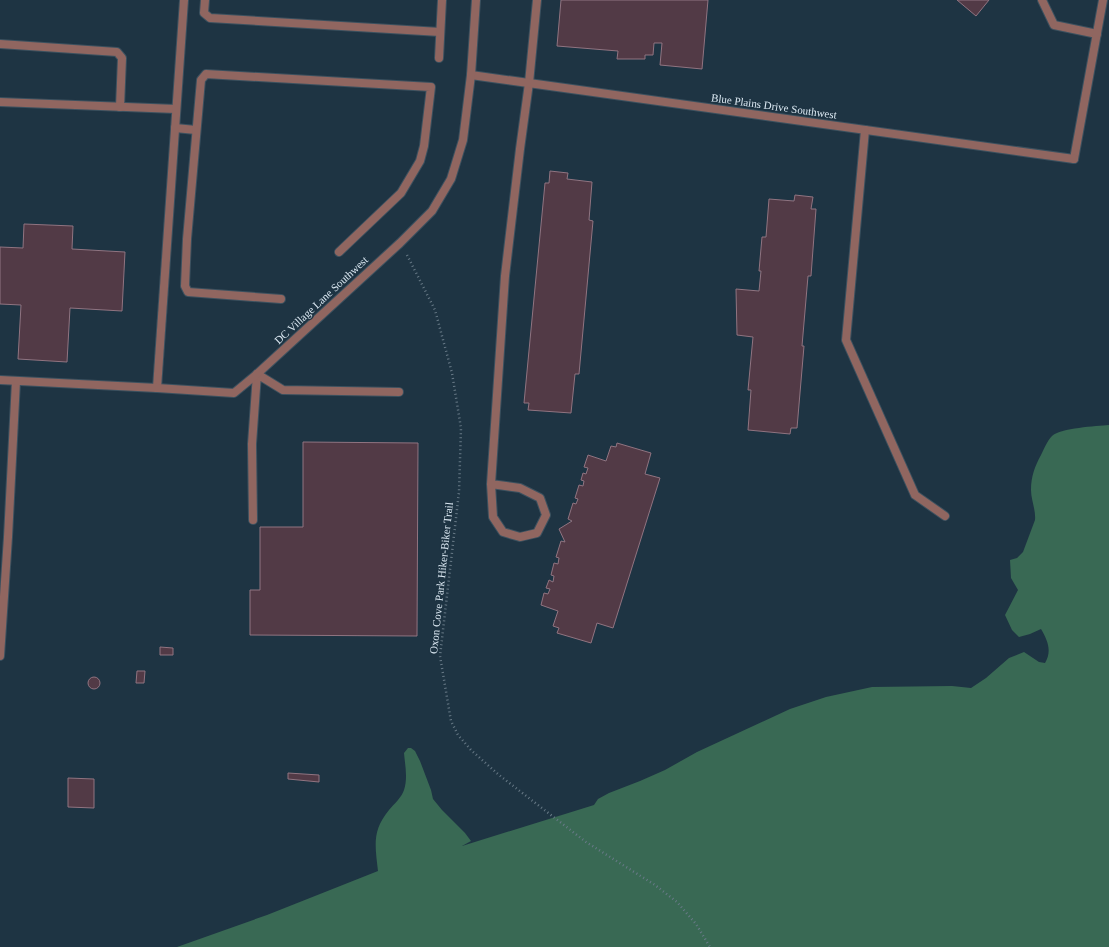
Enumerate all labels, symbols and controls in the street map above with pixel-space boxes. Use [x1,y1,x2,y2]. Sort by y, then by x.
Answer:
street label: Blue Plains Drive Southwest [710,91,838,121]
street label: DC Village Lane Southwest [272,254,370,346]
street label: Oxon Cove Park Hiker-Biker Trail [427,502,455,654]

